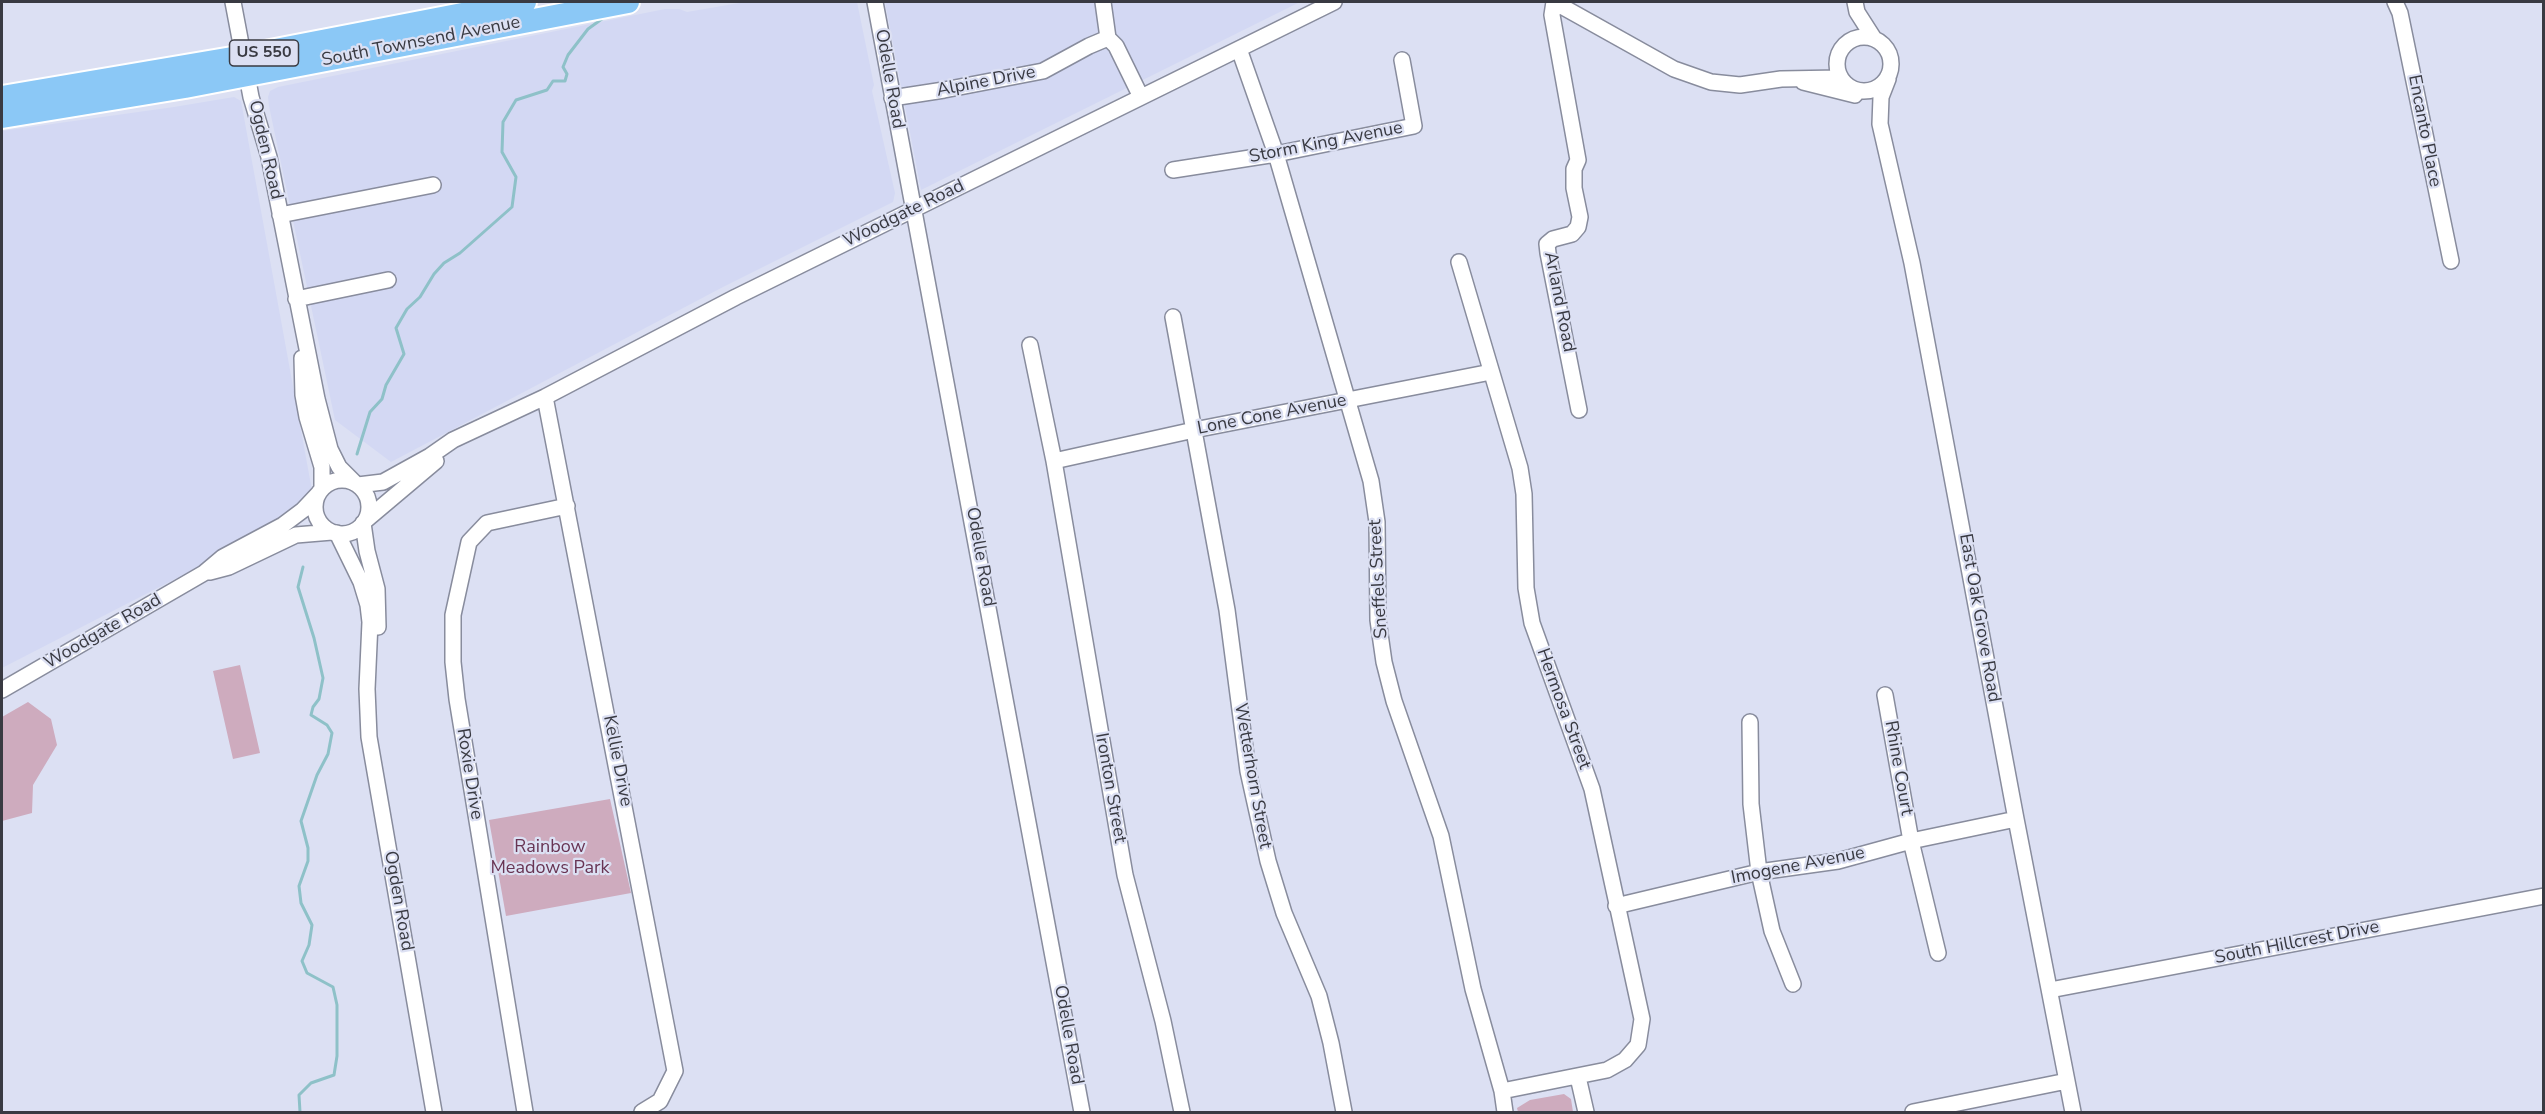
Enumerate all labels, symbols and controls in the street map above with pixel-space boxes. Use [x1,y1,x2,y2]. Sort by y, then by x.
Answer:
street label: South Townsend Avenue [320,12,522,72]
street label: Odelle Road [870,28,908,130]
road number: US 550 [230,40,298,66]
street label: Alpine Drive [935,62,1037,102]
street label: Encanto Place [2403,73,2445,189]
street label: Ogden Road [243,98,287,202]
street label: Storm King Avenue [1247,118,1405,168]
street label: Woodgate Road [840,175,968,253]
street label: Arland Road [1539,250,1579,354]
street label: Lone Cone Avenue [1196,390,1348,440]
street label: Odelle Road [961,506,999,608]
street label: Sneffels Street [1365,519,1393,639]
street label: East Oak Grove Road [1954,532,2004,704]
street label: Woodgate Road [41,590,165,674]
street label: Hermosa Street [1531,646,1595,772]
street label: Wetterhorn Street [1229,702,1275,850]
street label: Kellie Drive [598,714,636,808]
street label: Rhine Court [1879,719,1917,817]
street label: Roxie Drive [451,727,487,821]
street label: Ironton Street [1090,731,1130,845]
park label: Rainbow Meadows Park [490,837,610,880]
street label: Imogene Avenue [1729,842,1867,890]
street label: Ogden Road [379,849,417,953]
street label: South Hillcrest Drive [2213,916,2381,970]
street label: Odelle Road [1049,984,1087,1086]

